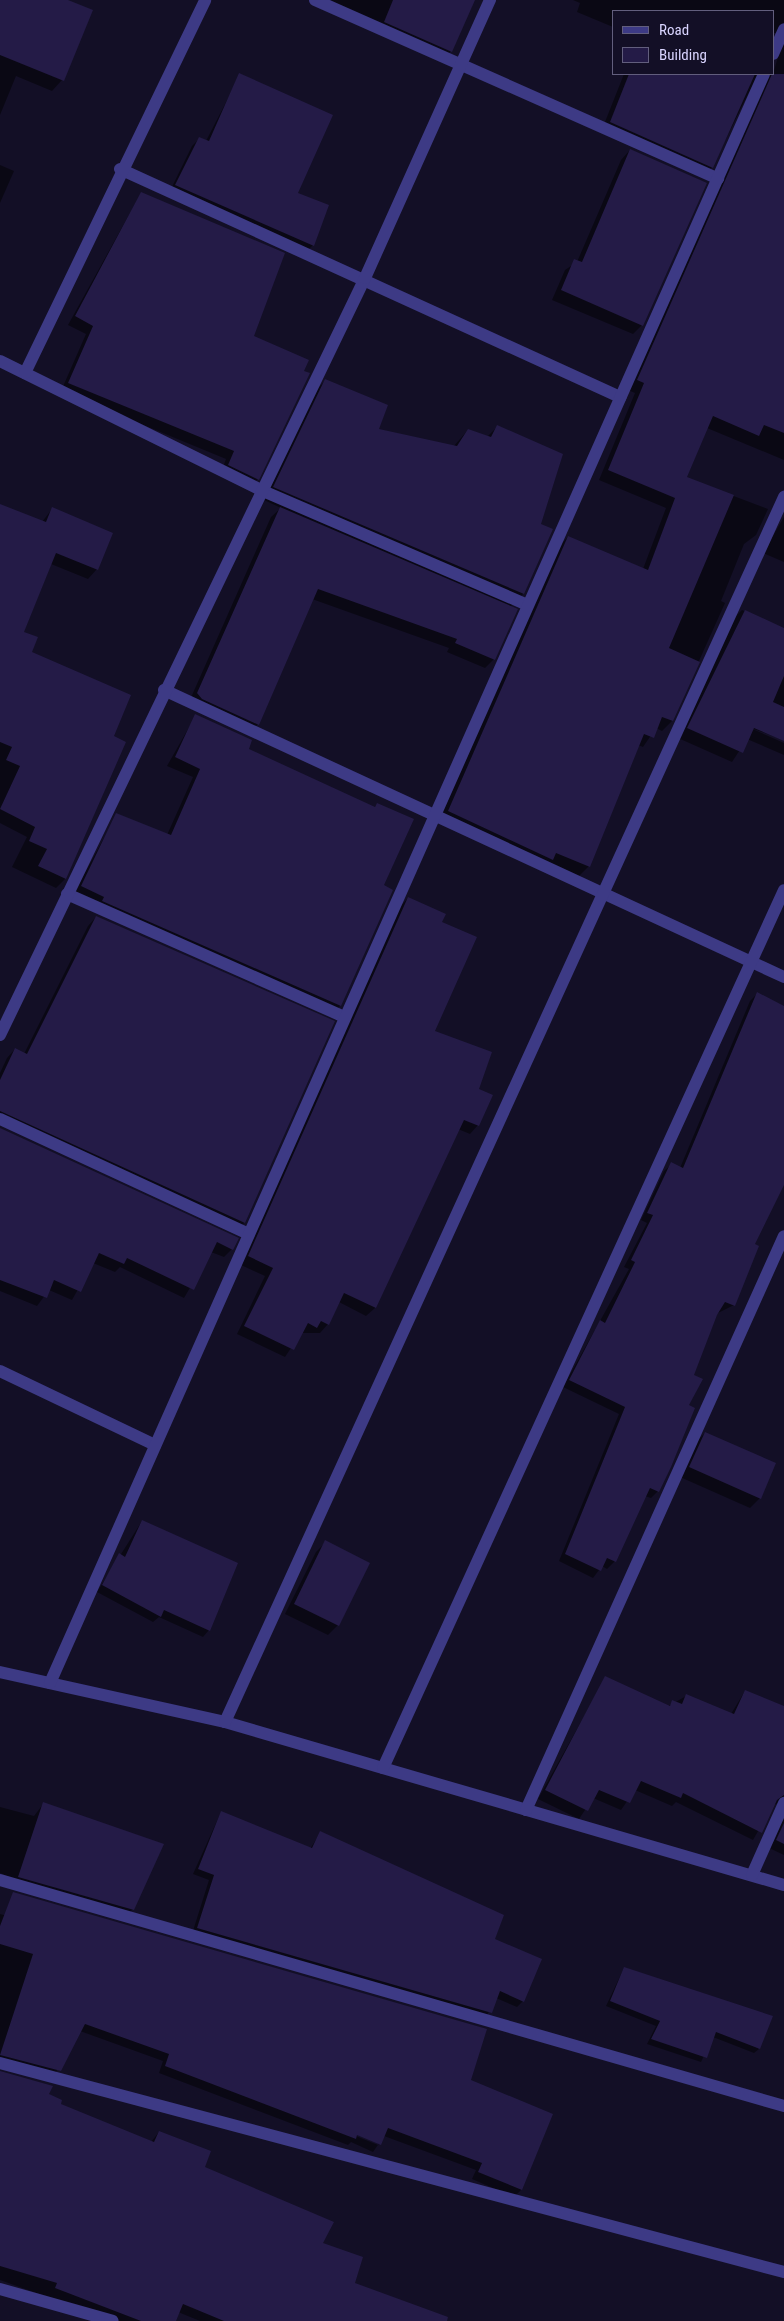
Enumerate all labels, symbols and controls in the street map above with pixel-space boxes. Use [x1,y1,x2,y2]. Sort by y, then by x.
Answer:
legend [612,10,774,75]
text: Road [659,21,689,39]
text: Building [659,46,707,64]

